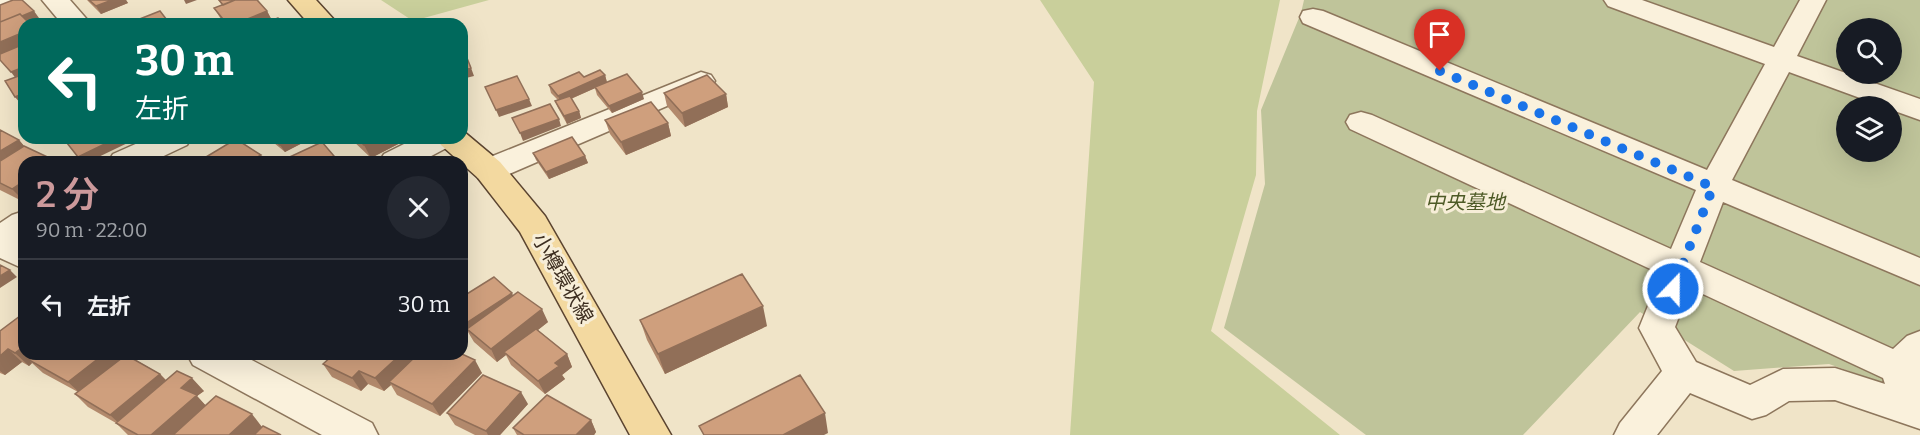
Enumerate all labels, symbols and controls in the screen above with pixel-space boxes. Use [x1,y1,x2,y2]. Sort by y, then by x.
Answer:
pin [1414,9,1465,71]
icon: arrive [1423,18,1456,51]
map controls [1836,18,1902,162]
button: search [1836,18,1902,84]
text: 30 m [135,36,234,86]
icon: left [36,42,114,120]
text: 左折 [135,93,189,125]
button: layers [1836,96,1902,162]
text: 2 分 [36,173,99,217]
button: close [387,176,450,239]
park label: 中央墓地 [1425,190,1507,214]
text: 90 m · 22:00 [36,218,147,242]
street label: 小樽環状線 [528,229,598,327]
position arrow [1641,257,1705,321]
icon: left [36,288,69,321]
text: 30 m [398,291,450,318]
text: 左折 [87,293,131,320]

